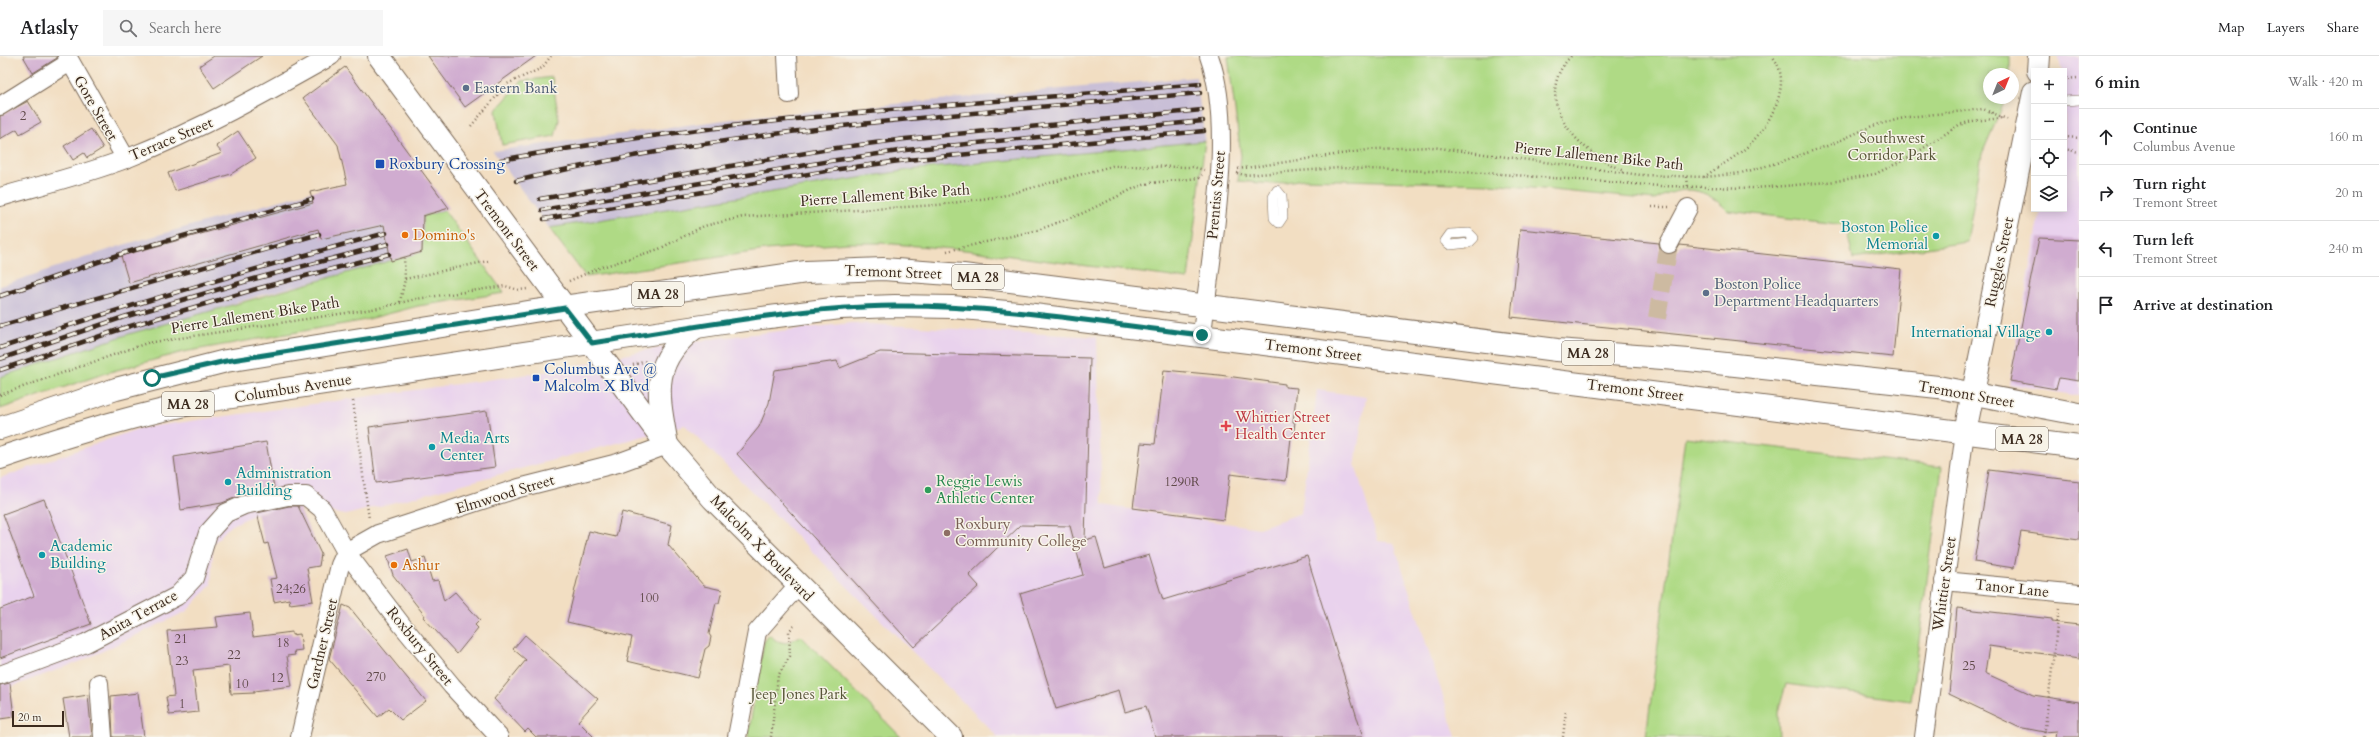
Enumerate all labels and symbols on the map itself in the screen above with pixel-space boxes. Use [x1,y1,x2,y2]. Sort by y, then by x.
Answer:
north arrow [1983,68,2019,104]
street label: Gore Street [69,72,123,145]
place label: Eastern Bank [474,78,558,98]
marker: Eastern Bank [461,83,471,93]
house number: 2 [20,107,27,125]
street label: Terrace Street [126,112,216,166]
park label: Southwest Corridor Park [1847,128,1937,165]
street label: Pierre Lallement Bike Path [1513,137,1685,175]
street label: Prentiss Street [1202,150,1230,240]
place label: Roxbury Crossing [389,154,505,174]
marker: Roxbury Crossing [374,158,386,170]
street label: Pierre Lallement Bike Path [799,179,971,211]
street label: Tremont Street [470,185,544,275]
street label: Ruggles Street [1980,215,2018,309]
place label: Boston Police Memorial [1841,217,1928,254]
place label: Domino's [413,225,475,245]
marker: Domino's [400,230,410,240]
marker: Boston Police Memorial [1931,231,1941,241]
street label: Tremont Street [844,260,942,284]
road number: MA 28 [952,265,1004,289]
place label: Boston Police Department Headquarters [1714,274,1879,311]
road number: MA 28 [632,282,684,306]
marker: Boston Police Department Headquarters [1701,288,1711,298]
street label: Pierre Lallement Bike Path [169,292,341,338]
place label: International Village [1911,322,2041,342]
route end [1193,326,1211,344]
marker: International Village [2044,327,2054,337]
street label: Tremont Street [1263,334,1363,366]
road number: MA 28 [1562,341,1614,365]
place label: Columbus Ave @ Malcolm X Blvd [544,359,657,396]
route start [143,369,161,387]
street label: Columbus Avenue [233,369,353,407]
marker: Columbus Ave @ Malcolm X Blvd [531,373,541,383]
street label: Tremont Street [1585,374,1685,406]
street label: Tremont Street [1916,376,2016,412]
road number: MA 28 [162,392,214,416]
place label: Whittier Street Health Center [1234,407,1330,444]
marker: Whittier Street Health Center [1220,420,1232,432]
road number: MA 28 [1996,427,2048,451]
place label: Media Arts Center [440,428,510,465]
marker: Media Arts Center [427,442,437,452]
place label: Administration Building [236,463,332,500]
street label: Elmwood Street [453,469,557,518]
place label: Reggie Lewis Athletic Center [936,471,1034,508]
house number: 1290R [1164,473,1200,491]
marker: Administration Building [223,477,233,487]
marker: Reggie Lewis Athletic Center [923,485,933,495]
street label: Malcolm X Boulevard [706,491,818,605]
place label: Roxbury Community College [955,514,1087,551]
marker: Roxbury Community College [942,528,952,538]
street label: Whittier Street [1927,535,1961,633]
place label: Academic Building [50,536,113,573]
marker: Academic Building [37,550,47,560]
place label: Ashur [402,555,440,575]
marker: Ashur [389,560,399,570]
street label: Tanor Lane [1974,574,2050,602]
house number: 24;26 [276,580,306,598]
street label: Anita Terrace [95,585,181,645]
house number: 100 [639,589,659,607]
street label: Gardner Street [302,596,342,691]
street label: Roxbury Street [382,603,458,690]
house number: 21 [174,630,188,648]
house number: 18 [276,634,290,652]
house number: 22 [227,646,241,664]
house number: 23 [175,652,189,670]
house number: 25 [1962,657,1976,675]
house number: 270 [366,668,386,686]
house number: 12 [270,669,284,687]
house number: 10 [235,675,249,693]
park label: Jeep Jones Park [748,684,848,704]
house number: 1 [179,695,185,713]
scale bar [12,709,64,728]

